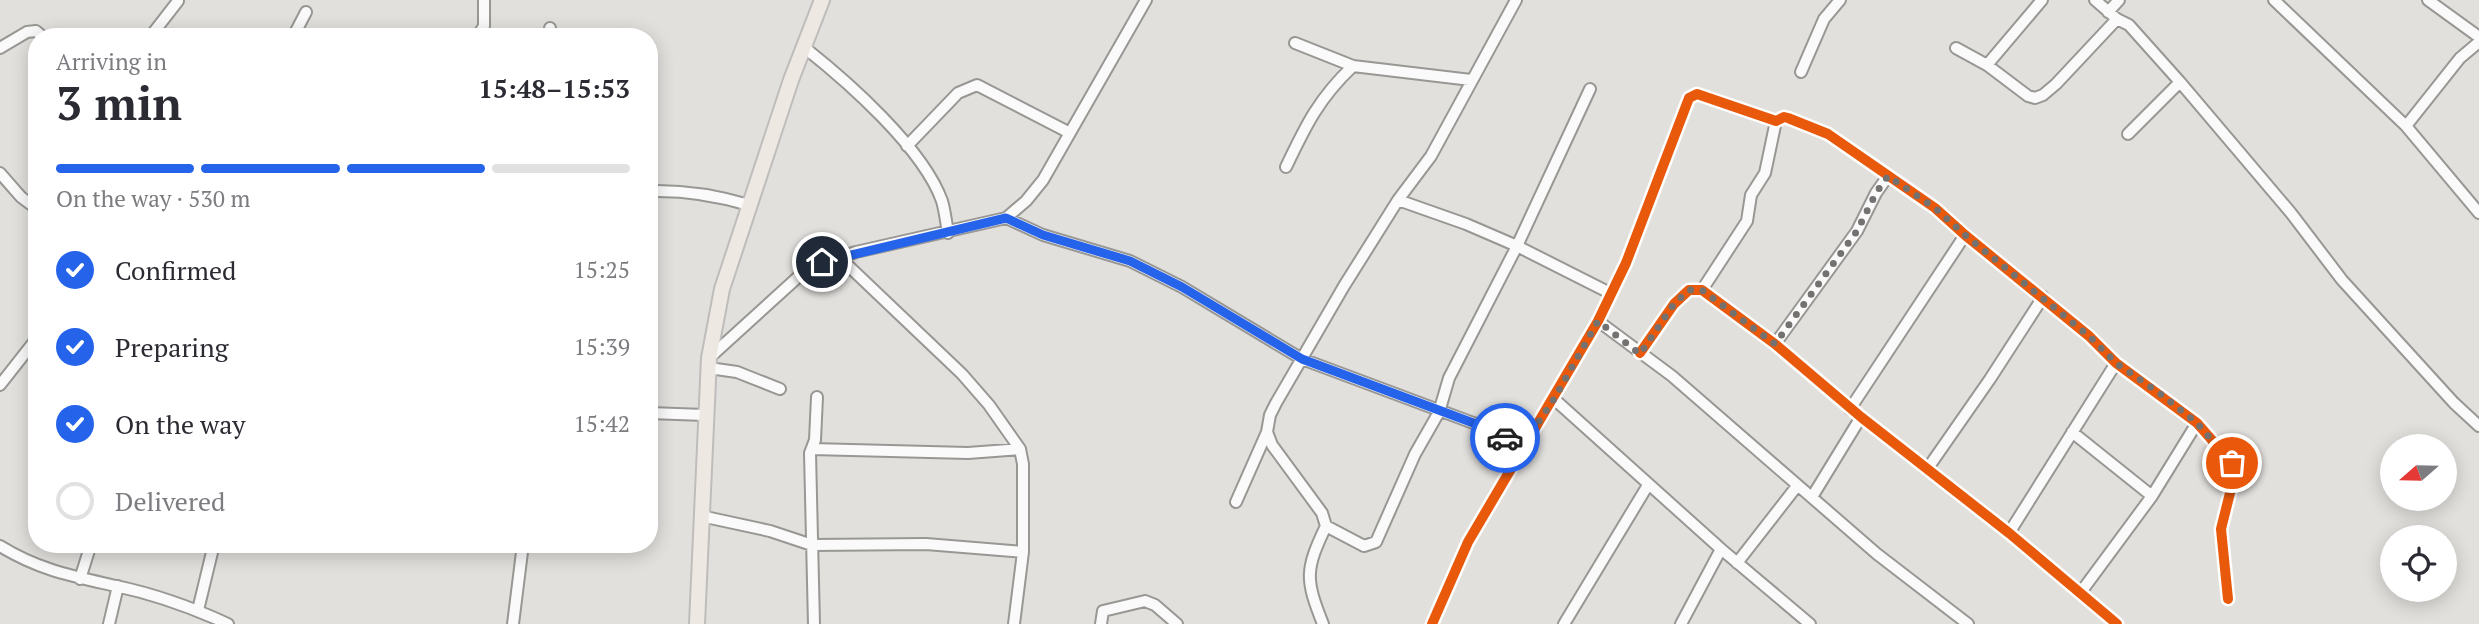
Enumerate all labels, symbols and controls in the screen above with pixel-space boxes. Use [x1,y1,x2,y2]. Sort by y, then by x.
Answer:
text: Arriving in [56,46,167,77]
text: 15:48–15:53 [478,71,630,105]
text: 3 min [56,72,182,133]
text: On the way · 530 m [56,183,250,214]
pin [792,232,852,292]
icon: home [803,243,841,281]
icon: check [56,251,94,289]
text: Confirmed [115,253,236,287]
text: 15:25 [573,254,630,285]
icon: check [56,328,94,366]
text: Preparing [115,330,228,364]
text: 15:39 [573,331,630,362]
courier [1470,403,1540,473]
icon: check [56,405,94,443]
text: On the way [115,407,246,441]
text: 15:42 [573,408,630,439]
icon: car [1486,419,1524,457]
pin [2202,433,2262,493]
north arrow [2380,434,2457,511]
map controls [2380,434,2457,602]
icon: bag [2213,444,2251,482]
text: Delivered [115,484,225,518]
button: locate [2380,525,2457,602]

